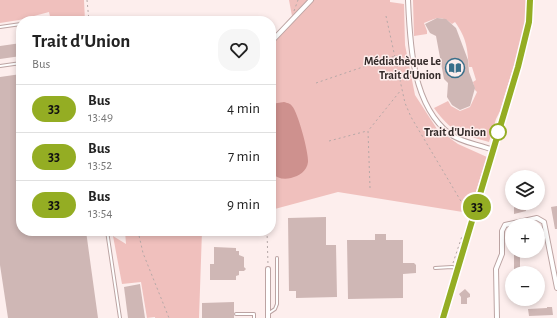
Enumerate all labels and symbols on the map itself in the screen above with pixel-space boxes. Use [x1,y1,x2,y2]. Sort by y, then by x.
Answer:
place label: Médiathèque Le Trait d'Union [364,55,441,81]
library icon: Médiathèque Le Trait d'Union [444,57,466,79]
marker: Trait d'Union [489,123,507,141]
place label: Trait d'Union [424,126,486,138]
line badge: 33 [459,194,495,220]

